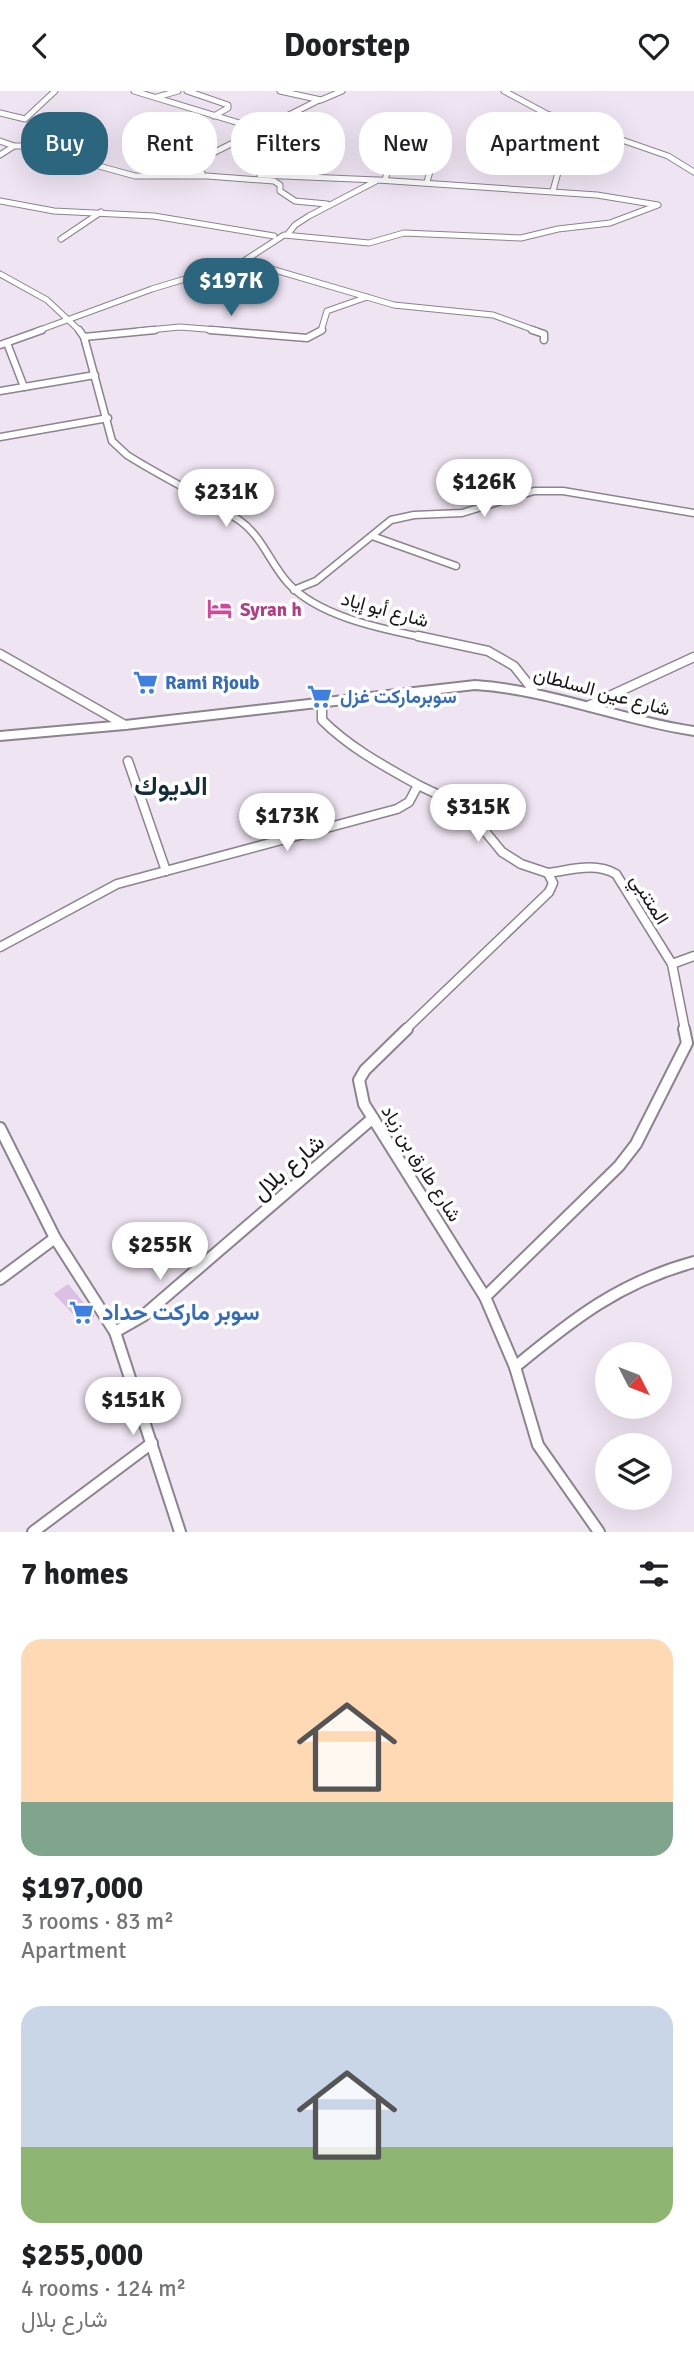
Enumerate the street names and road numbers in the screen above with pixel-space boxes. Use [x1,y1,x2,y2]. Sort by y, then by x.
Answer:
street label: شارع أبو إياد [338,587,431,633]
street label: شارع عين السلطان [531,662,673,722]
street label: المتنبي [622,870,674,931]
street label: شارع طارق بن زياد [376,1101,467,1226]
street label: شارع بلال [246,1128,331,1208]

